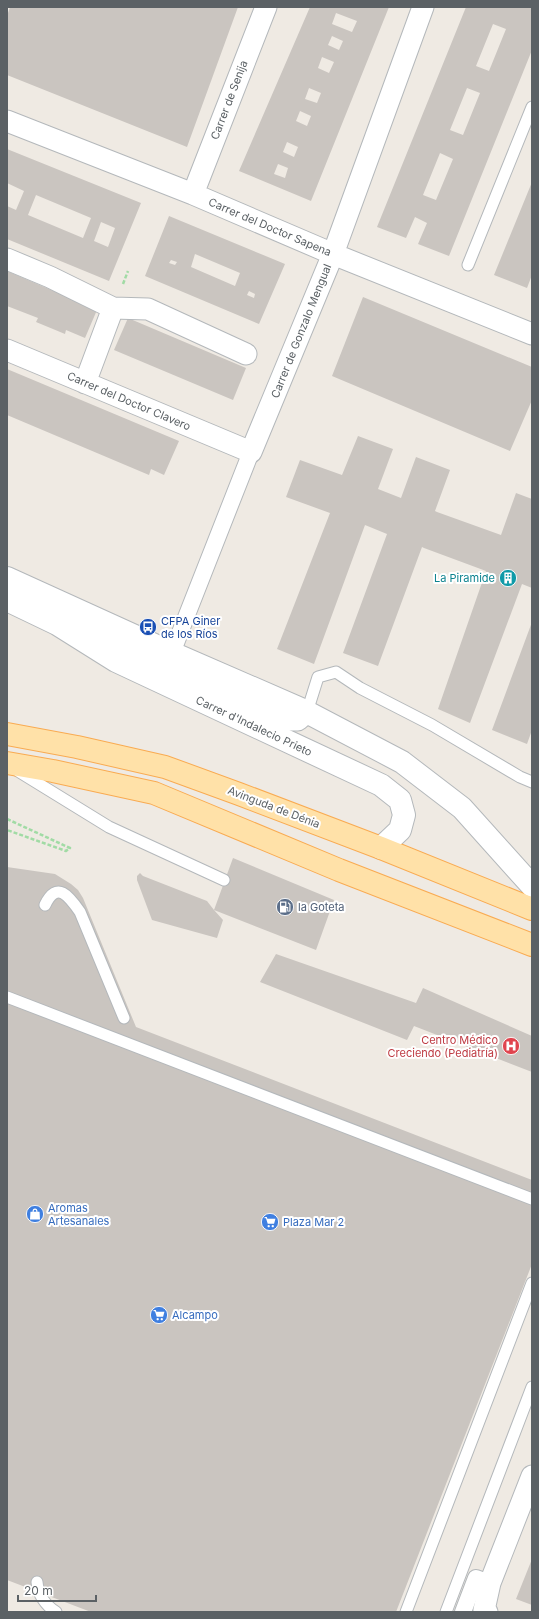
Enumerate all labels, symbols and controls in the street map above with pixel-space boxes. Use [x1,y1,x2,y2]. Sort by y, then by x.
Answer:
street label: Carrer de Senija [207,58,251,142]
street label: Carrer del Doctor Sapena [206,195,334,259]
street label: Carrer de Gonzalo Mengual [268,262,334,400]
street label: Carrer del Doctor Clavero [65,369,193,434]
building icon: La Piramide [498,568,518,588]
place label: La Piramide [434,571,495,585]
place label: CFPA Giner de los Ríos [161,614,220,641]
bus stop icon: CFPA Giner de los Ríos [138,617,158,637]
street label: Carrer d'Indalecio Prieto [194,693,315,759]
street label: Avinguda de Dénia [226,783,322,831]
fuel station icon: la Goteta [275,897,295,917]
place label: la Goteta [298,900,344,914]
place label: Centro Médico Creciendo (Pediatría) [388,1033,498,1060]
hospital icon: Centro Médico Creciendo (Pediatría) [501,1036,521,1056]
place label: Aromas Artesanales [48,1201,110,1228]
shop icon: Aromas Artesanales [25,1204,45,1224]
supermarket icon: Plaza Mar 2 [260,1212,280,1232]
place label: Plaza Mar 2 [283,1215,344,1229]
supermarket icon: Alcampo [149,1305,169,1325]
place label: Alcampo [172,1308,218,1322]
scale bar [18,1577,96,1603]
text: 20 m [24,1583,53,1598]

